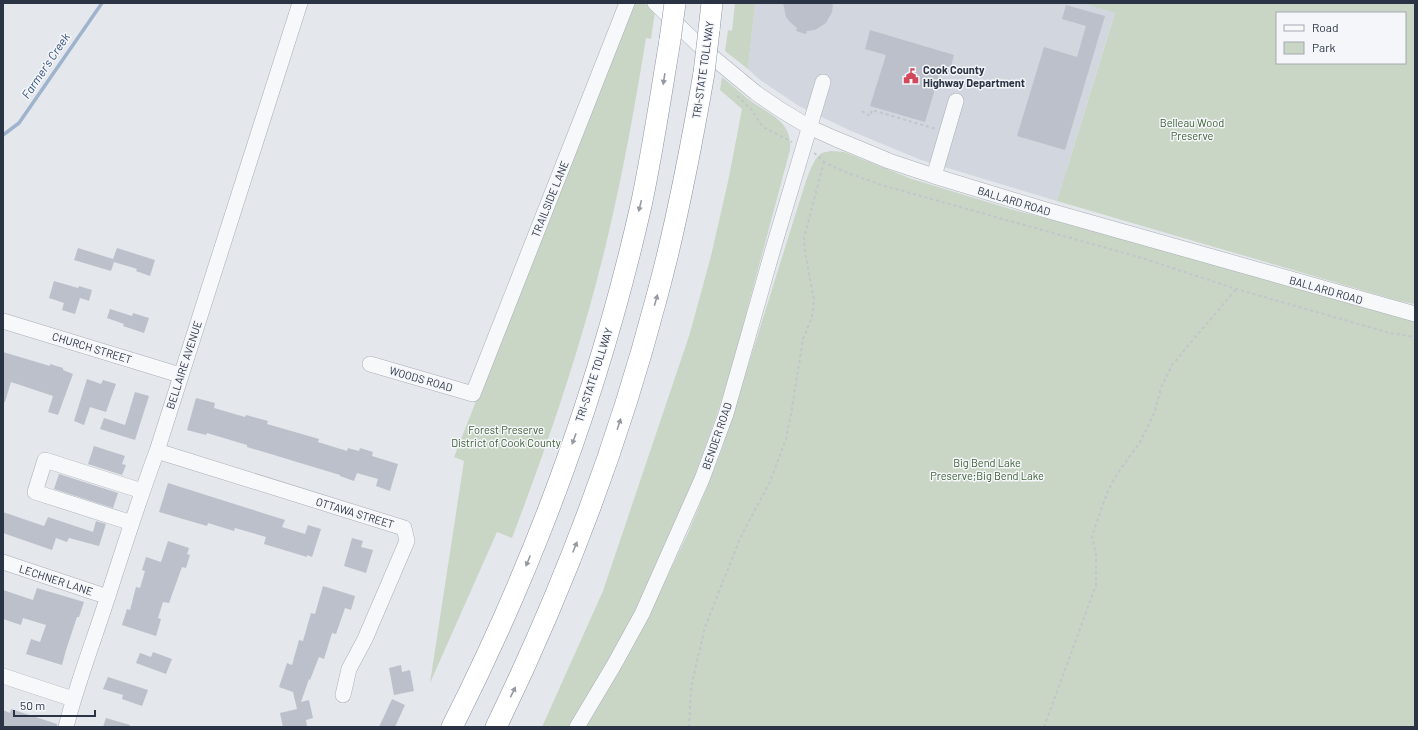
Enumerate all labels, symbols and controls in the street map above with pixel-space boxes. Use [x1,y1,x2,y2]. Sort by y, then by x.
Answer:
legend [1276,12,1406,64]
street label: TRI-STATE TOLLWAY [689,20,716,120]
text: Road [1312,20,1339,34]
water label: Farmer's Creek [18,30,72,101]
text: Park [1312,40,1336,54]
place label: Cook County Highway Department [923,63,1025,89]
public building icon: Cook County Highway Department [902,67,920,85]
one-way arrow [660,72,666,85]
park label: Belleau Wood Preserve [1160,116,1224,142]
street label: TRAILSIDE LANE [528,158,571,239]
street label: BALLARD ROAD [976,183,1052,218]
one-way arrow [637,200,643,213]
street label: BALLARD ROAD [1288,273,1365,306]
one-way arrow [653,293,659,305]
street label: BELLAIRE AVENUE [163,319,204,411]
street label: TRI-STATE TOLLWAY [572,326,615,424]
street label: CHURCH STREET [51,329,134,366]
street label: WOODS ROAD [388,363,455,394]
street label: BENDER ROAD [699,400,734,471]
one-way arrow [616,418,622,430]
park label: Forest Preserve District of Cook County [451,423,561,449]
one-way arrow [570,433,576,445]
park label: Big Bend Lake Preserve;Big Bend Lake [930,456,1044,482]
street label: OTTAWA STREET [314,494,396,531]
one-way arrow [573,540,579,552]
one-way arrow [525,555,531,566]
street label: LECHNER LANE [18,561,95,598]
one-way arrow [510,686,516,698]
scale bar [14,692,95,718]
text: 50 m [20,698,45,712]

